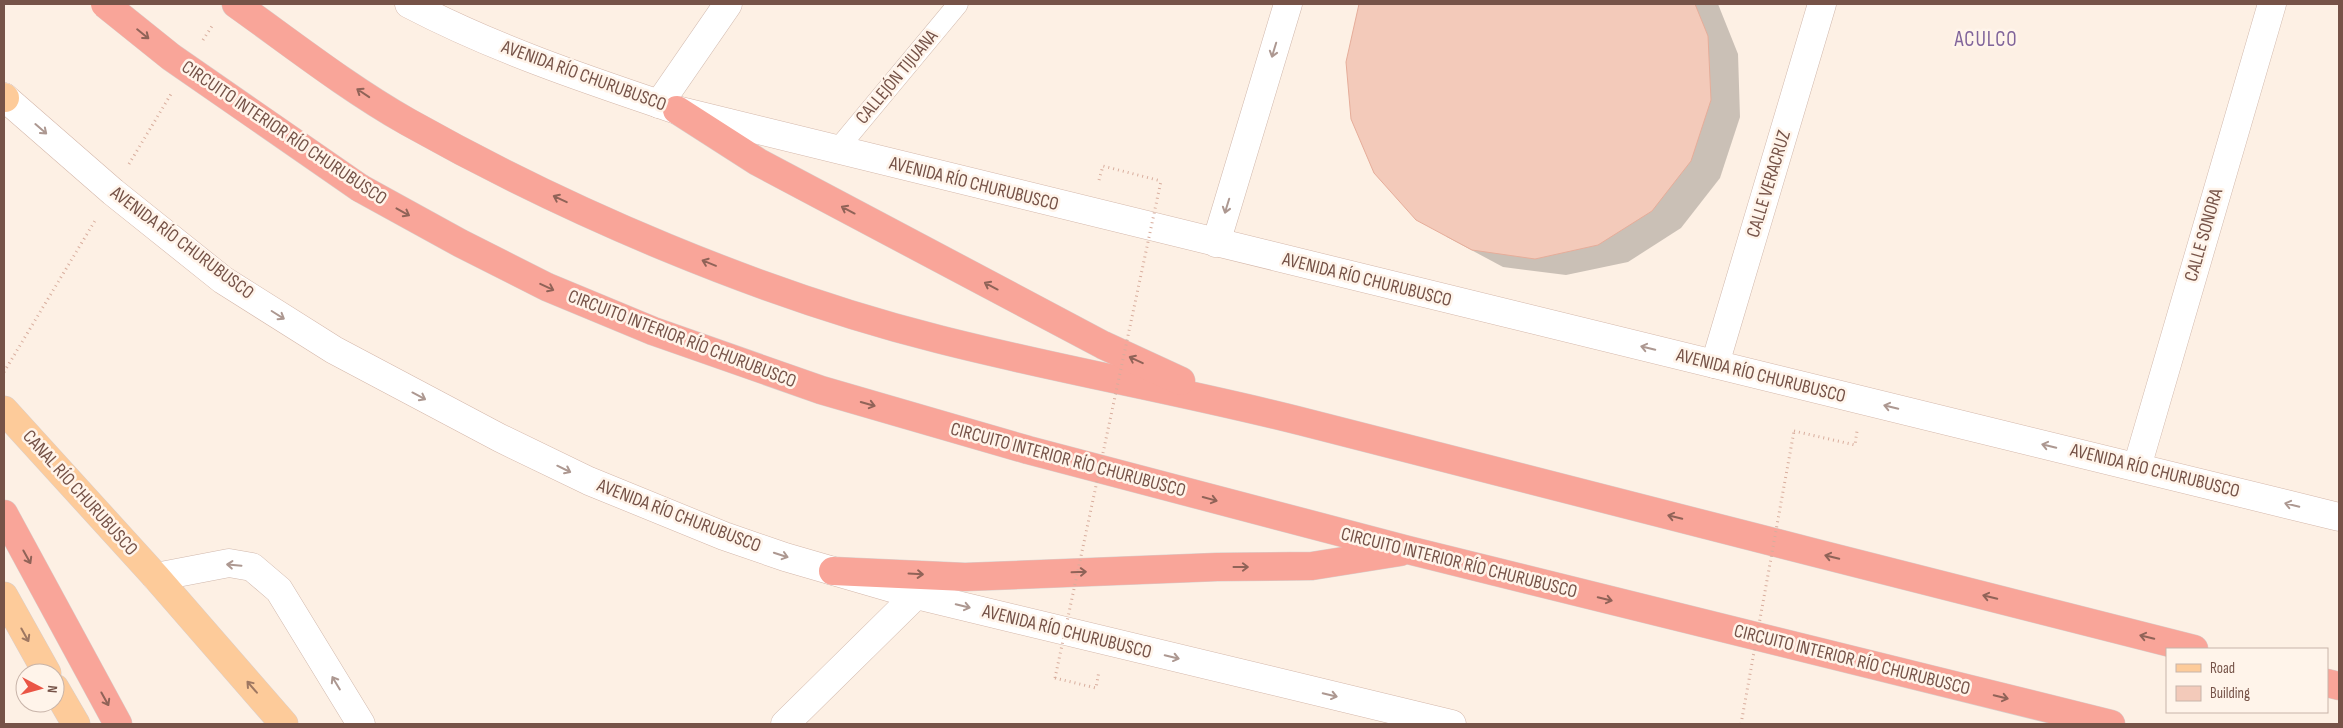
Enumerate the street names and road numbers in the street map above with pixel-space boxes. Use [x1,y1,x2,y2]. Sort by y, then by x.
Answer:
street label: CALLEJÓN TIJUANA [851,25,944,129]
street label: AVENIDA RÍO CHURUBUSCO [498,35,669,116]
street label: CIRCUITO INTERIOR RÍO CHURUBUSCO [177,56,391,210]
street label: CALLE VERACRUZ [1742,128,1796,240]
street label: AVENIDA RÍO CHURUBUSCO [886,152,1061,216]
street label: AVENIDA RÍO CHURUBUSCO [105,181,258,304]
street label: CALLE SONORA [2180,185,2228,284]
street label: AVENIDA RÍO CHURUBUSCO [1279,248,1454,312]
street label: CIRCUITO INTERIOR RÍO CHURUBUSCO [565,285,799,393]
street label: AVENIDA RÍO CHURUBUSCO [1673,344,1848,408]
street label: CIRCUITO INTERIOR RÍO CHURUBUSCO [948,418,1188,502]
street label: CANAL RÍO CHURUBUSCO [18,425,142,561]
street label: AVENIDA RÍO CHURUBUSCO [2067,439,2242,503]
street label: AVENIDA RÍO CHURUBUSCO [593,474,764,558]
street label: CIRCUITO INTERIOR RÍO CHURUBUSCO [1339,523,1579,603]
street label: AVENIDA RÍO CHURUBUSCO [979,600,1154,664]
street label: CIRCUITO INTERIOR RÍO CHURUBUSCO [1732,620,1972,700]

